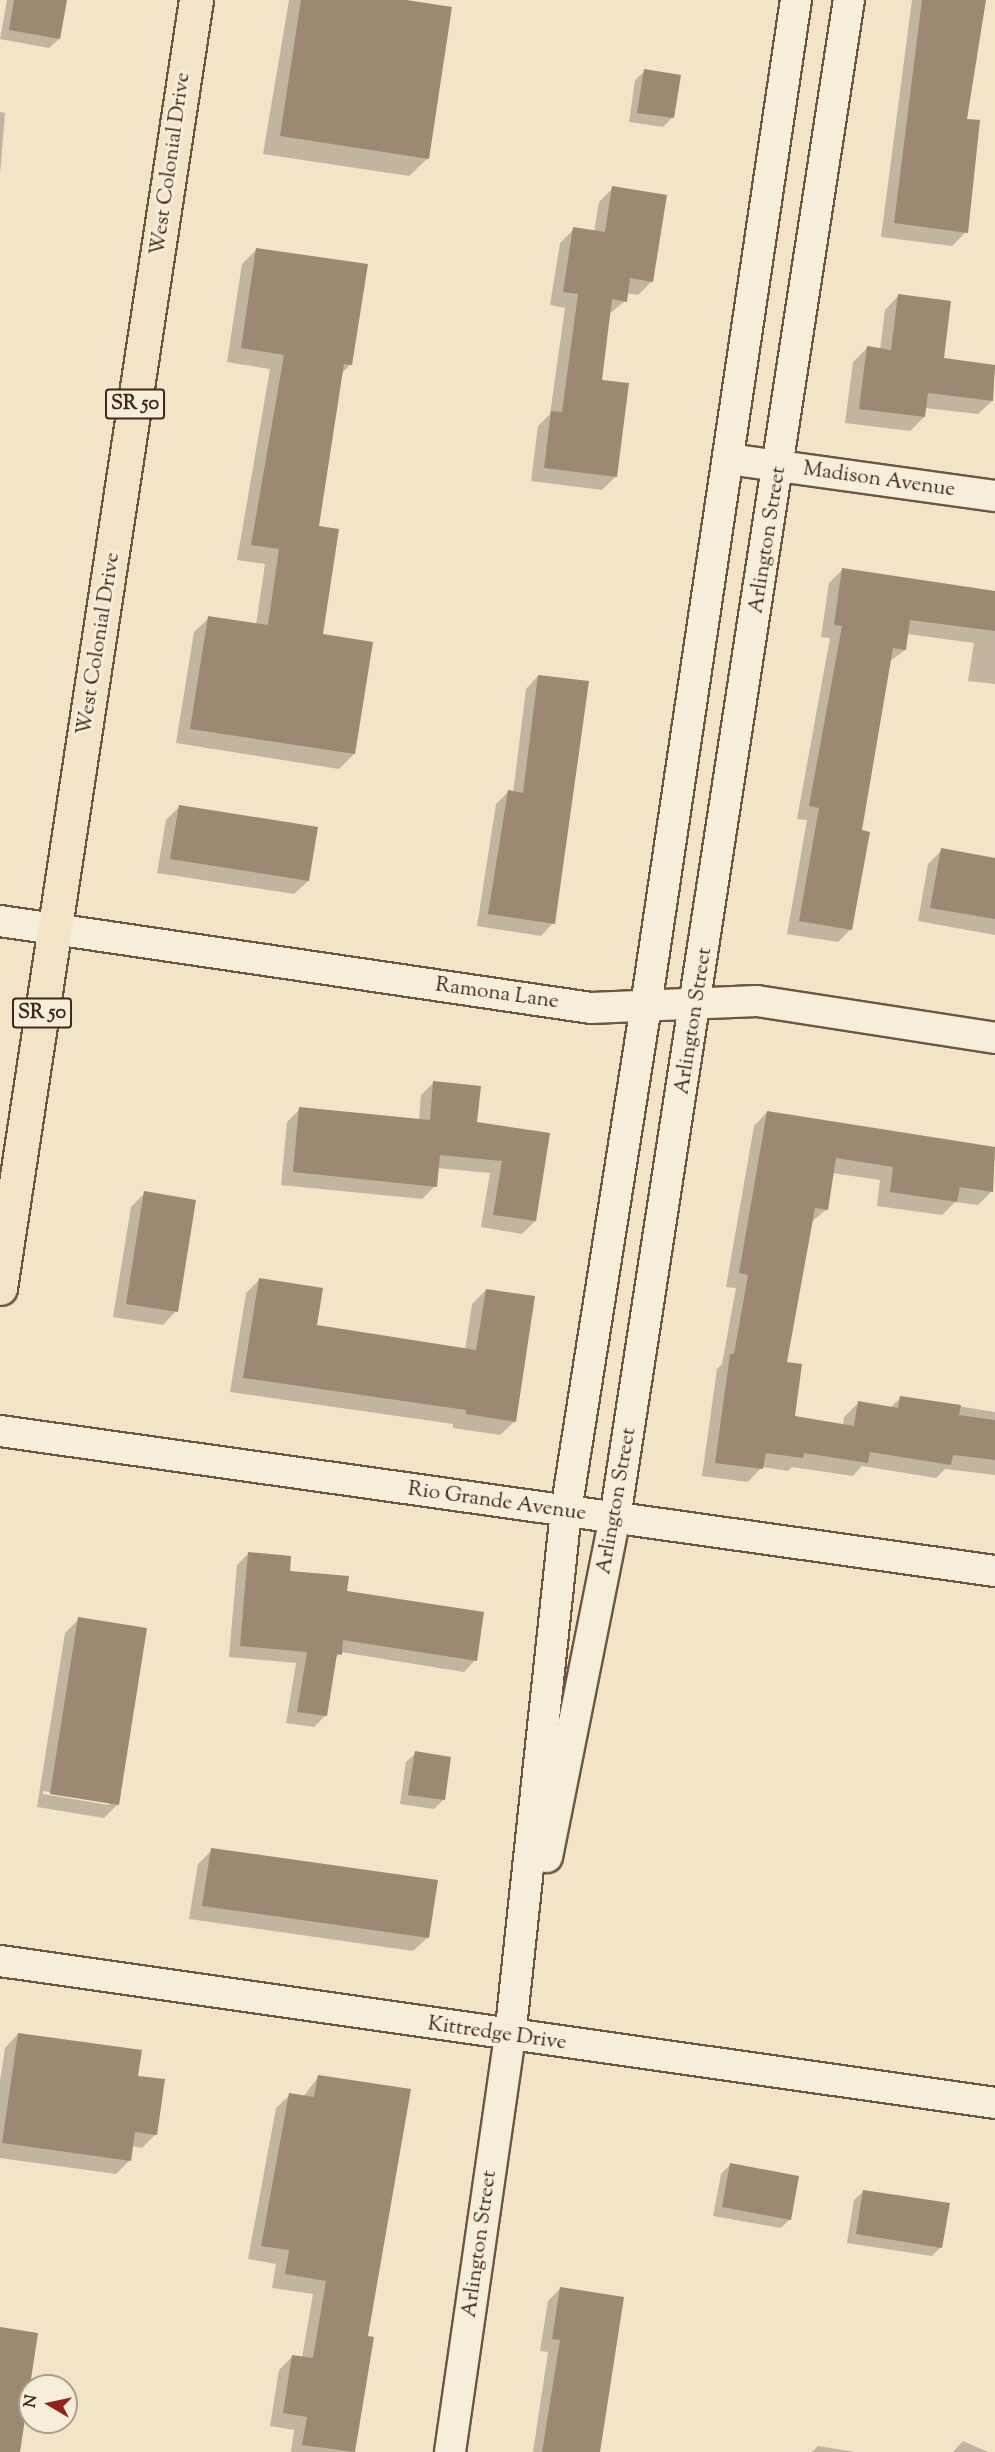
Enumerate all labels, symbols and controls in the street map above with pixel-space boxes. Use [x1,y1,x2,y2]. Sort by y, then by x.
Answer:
street label: West Colonial Drive [146,71,196,257]
road number: SR 50 [105,387,165,421]
street label: Madison Avenue [801,457,957,503]
street label: Arlington Street [744,465,792,615]
street label: West Colonial Drive [72,551,126,737]
street label: Arlington Street [670,946,718,1096]
street label: Ramona Lane [434,973,560,1015]
road number: SR 50 [12,996,72,1030]
street label: Arlington Street [592,1426,642,1576]
street label: Rio Grande Avenue [406,1477,588,1527]
street label: Kittredge Drive [426,2012,568,2056]
street label: Arlington Street [457,2169,503,2319]
north arrow [18,2374,78,2434]
text: N [19,2393,44,2410]

